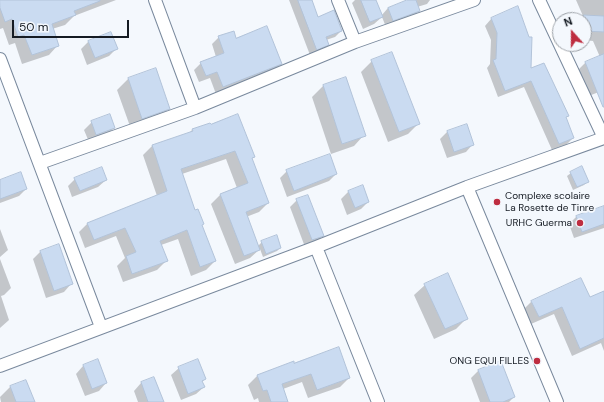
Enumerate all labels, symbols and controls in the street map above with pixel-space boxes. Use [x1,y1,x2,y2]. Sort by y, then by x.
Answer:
scale bar [14,12,131,38]
north arrow [552,12,592,52]
text: N [562,14,574,30]
text: 50 m [19,19,48,35]
place label: Complexe scolaire La Rosette de Tinre [505,190,594,214]
marker: Complexe scolaire La Rosette de Tinre [492,197,502,207]
place label: URHC Guerma [506,217,572,229]
marker: URHC Guerma [575,218,585,228]
place label: ONG EQUI FILLES [449,355,529,367]
marker: ONG EQUI FILLES [532,356,542,366]

